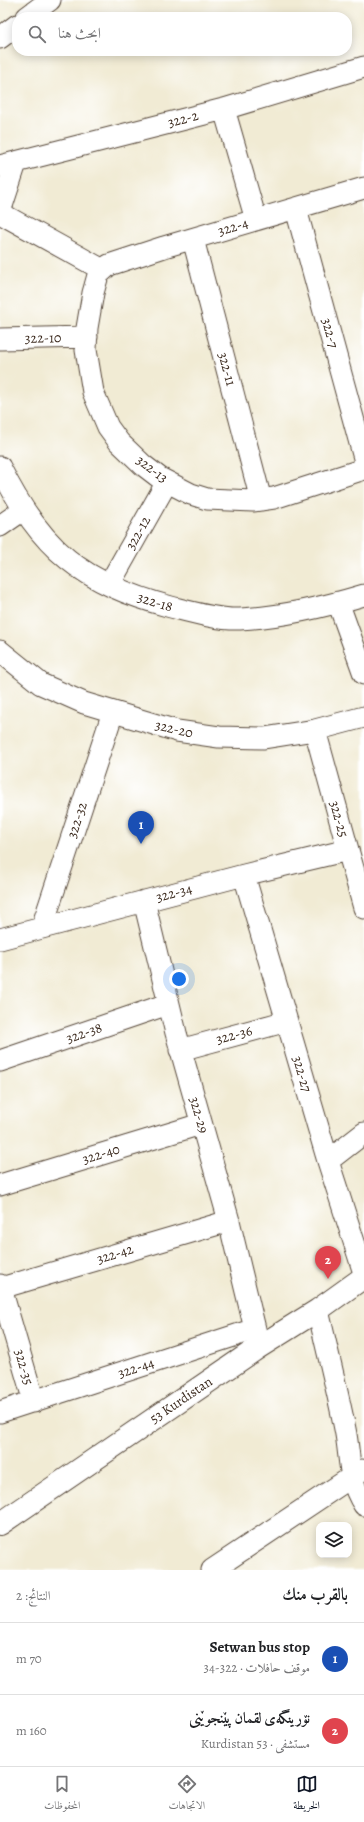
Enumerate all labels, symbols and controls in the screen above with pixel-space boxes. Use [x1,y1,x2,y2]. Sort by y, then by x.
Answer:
search box [12,12,352,56]
icon: search [26,23,48,45]
text: ابحث هنا [58,23,101,43]
street label: 322-2 [166,106,201,132]
street label: 322-4 [215,213,251,241]
street label: 322-7 [317,316,343,350]
street label: 322-10 [24,328,62,348]
street label: 322-11 [213,350,241,388]
street label: 322-13 [132,451,172,487]
street label: 322-12 [121,512,155,553]
street label: 322-18 [135,588,175,616]
street label: 322-20 [153,715,195,743]
street label: 322-32 [62,799,92,840]
street label: 322-25 [325,799,353,839]
pin: 1 [128,811,154,844]
street label: 322-34 [154,879,194,907]
your location [169,969,189,989]
street label: 322-38 [63,1018,105,1048]
street label: 322-36 [214,1021,254,1049]
street label: 322-27 [288,1054,316,1094]
street label: 322-29 [185,1094,213,1136]
street label: 322-40 [80,1139,122,1169]
street label: 322-42 [94,1239,136,1269]
pin: 2 [315,1246,341,1279]
street label: 322-35 [10,1347,38,1387]
street label: 322-44 [115,1353,157,1383]
street label: 53 Kurdistan [146,1372,216,1428]
map controls [316,1522,352,1558]
button: layers [316,1522,352,1558]
text: بالقرب منك [282,1583,348,1606]
text: النتائج: 2 [16,1587,51,1604]
text: Setwan bus stop [210,1637,310,1657]
text: 70 m [16,1650,42,1667]
text: 1 [333,1650,337,1667]
text: موقف حافلات · 322-34 [204,1659,310,1676]
text: نۆرینگەی لقمان پێنجوێنی [189,1708,310,1728]
text: 160 m [16,1722,47,1739]
text: 2 [332,1722,338,1739]
text: مستشفى · 53 Kurdistan [201,1735,310,1752]
tab: المحفوظات [44,1773,80,1816]
tab: الاتجاهات [168,1773,205,1816]
tab: الخريطة [293,1773,320,1816]

